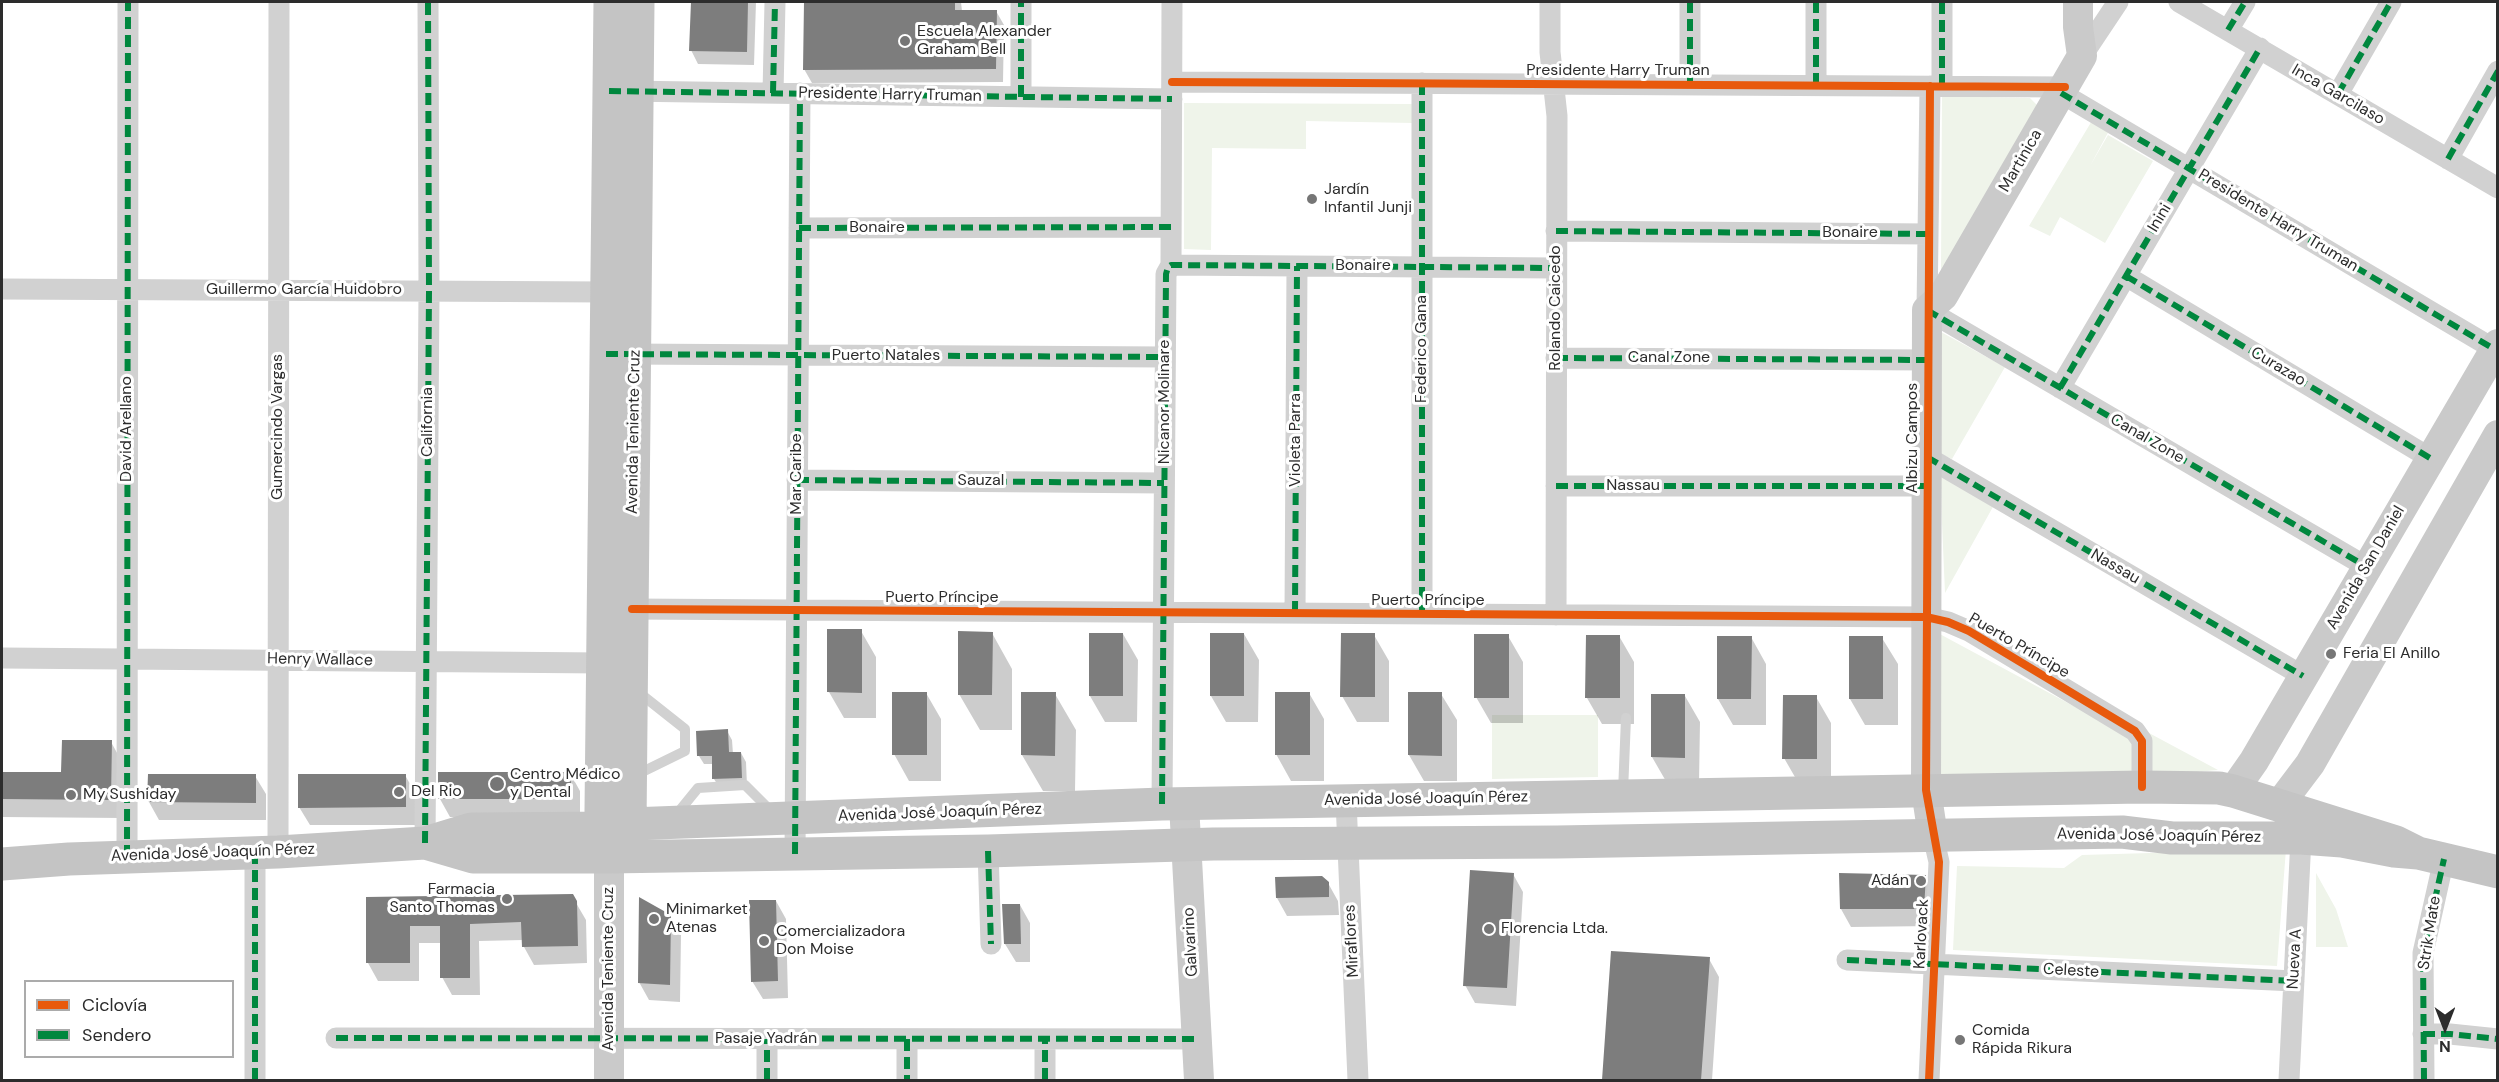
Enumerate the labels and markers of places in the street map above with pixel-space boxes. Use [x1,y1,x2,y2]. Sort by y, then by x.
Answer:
place label: Escuela Alexander Graham Bell [917,22,1052,60]
marker: Escuela Alexander Graham Bell [898,34,912,48]
place label: Jardín Infantil Junji [1324,180,1412,218]
marker: Jardín Infantil Junji [1305,192,1319,206]
place label: Feria El Anillo [2343,644,2440,664]
marker: Feria El Anillo [2324,647,2338,661]
place label: Centro Médico y Dental [510,765,620,803]
marker: Centro Médico y Dental [488,775,506,793]
place label: Del Rio [411,782,462,802]
place label: My Sushiday [83,785,177,805]
marker: Del Rio [392,785,406,799]
marker: My Sushiday [64,788,78,802]
place label: Adán [1871,871,1909,891]
marker: Adán [1914,874,1928,888]
place label: Farmacia Santo Thomas [389,880,495,918]
marker: Farmacia Santo Thomas [500,892,514,906]
place label: Minimarket Atenas [666,900,748,938]
marker: Minimarket Atenas [647,912,661,926]
place label: Florencia Ltda. [1501,919,1608,939]
place label: Comercializadora Don Moise [776,922,905,960]
marker: Florencia Ltda. [1482,922,1496,936]
marker: Comercializadora Don Moise [757,934,771,948]
place label: Comida Rápida Rikura [1972,1021,2072,1059]
marker: Comida Rápida Rikura [1953,1033,1967,1047]

